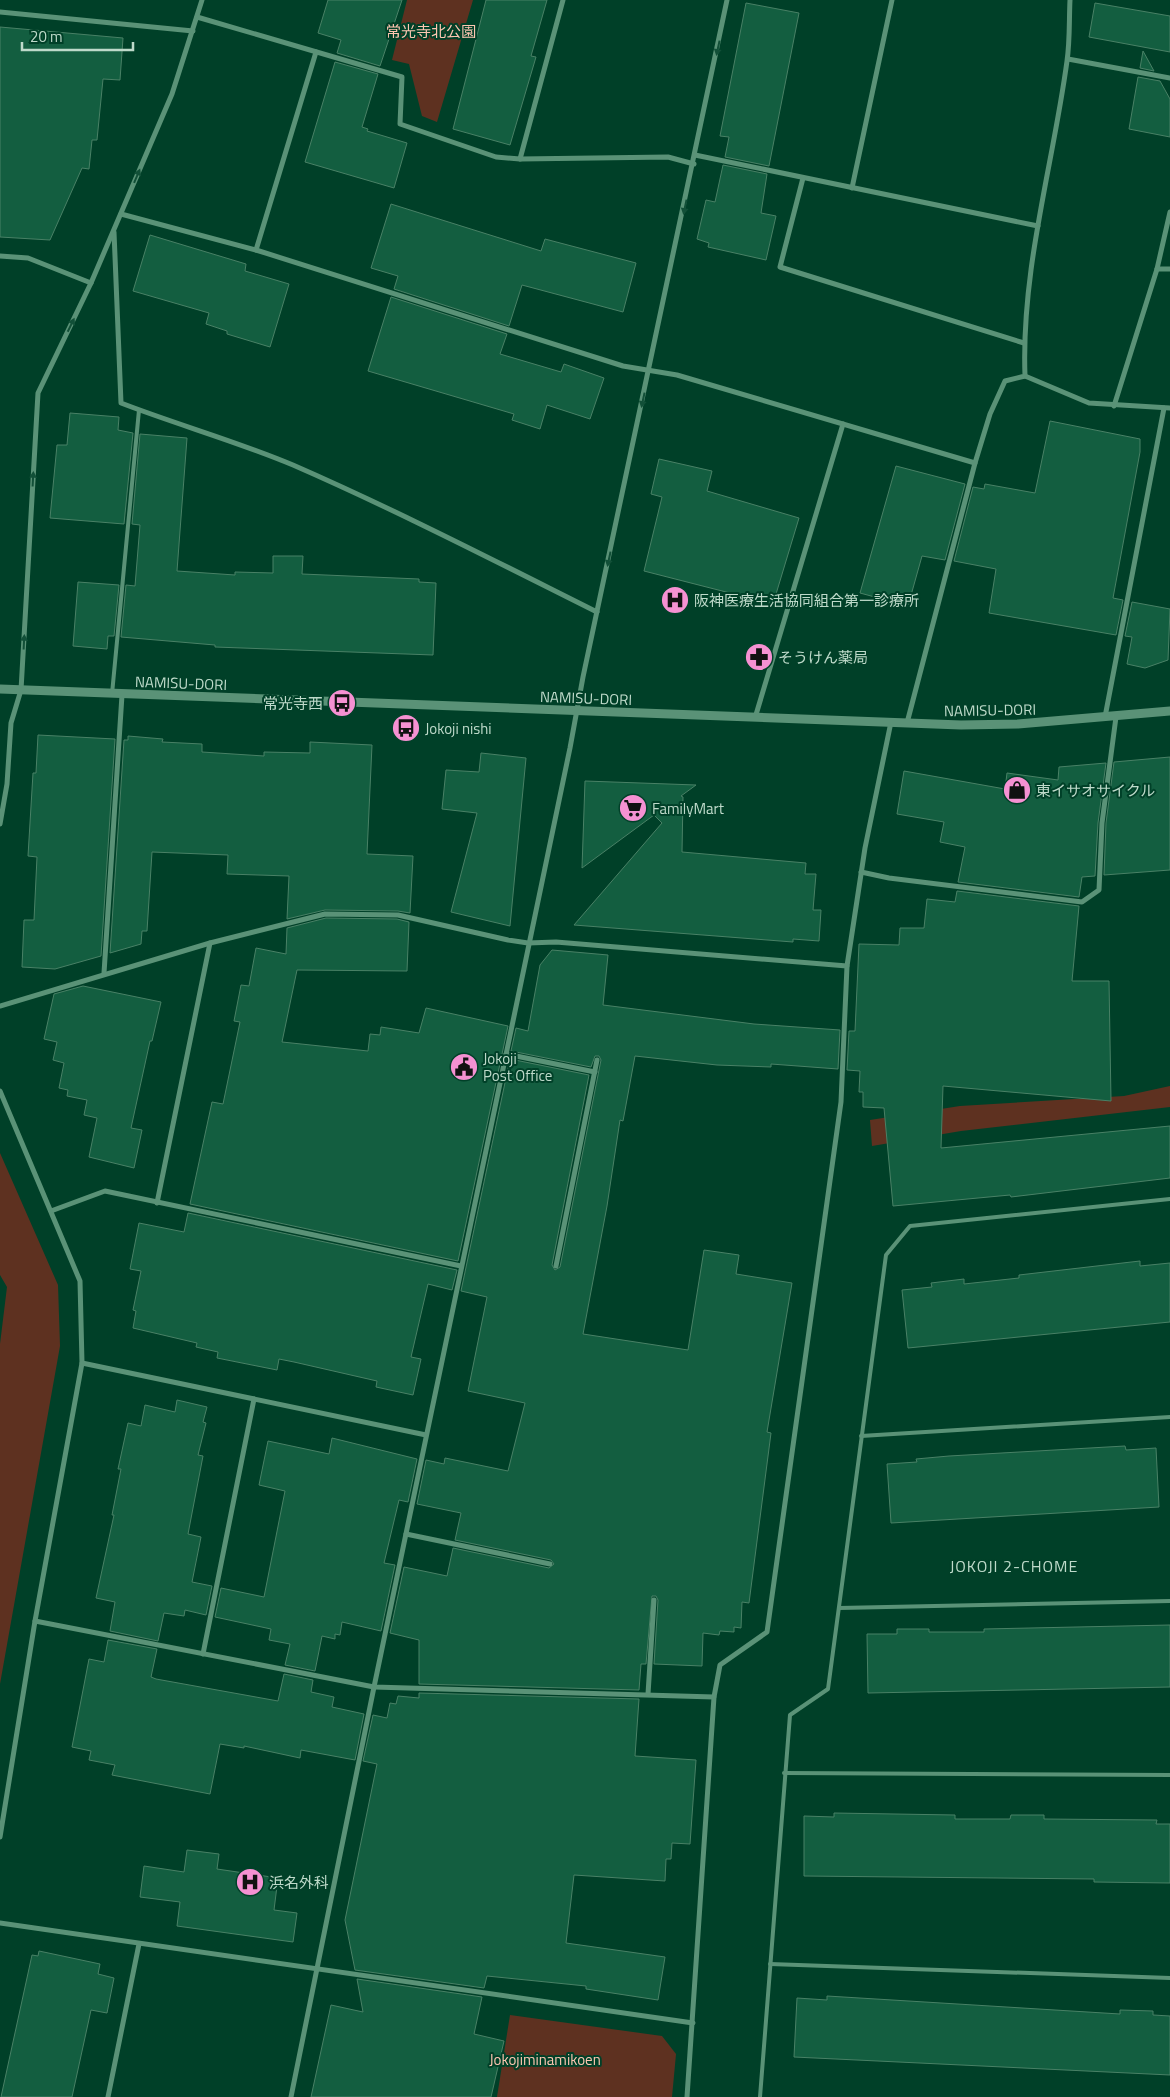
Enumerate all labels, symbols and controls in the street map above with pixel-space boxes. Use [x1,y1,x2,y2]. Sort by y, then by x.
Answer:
scale bar [22,20,134,52]
park label: 常光寺北公園 [386,20,476,43]
text: 20 m [30,25,63,48]
one-way arrow [713,40,721,56]
one-way arrow [133,168,141,183]
one-way arrow [680,199,688,215]
one-way arrow [67,317,76,332]
one-way arrow [639,392,647,407]
one-way arrow [30,471,38,487]
one-way arrow [605,551,613,566]
hospital icon: 阪神医療生活協同組合第一診療所 [660,585,690,615]
place label: 阪神医療生活協同組合第一診療所 [694,589,919,612]
one-way arrow [21,633,29,649]
pharmacy icon: そうけん薬局 [744,642,774,672]
place label: そうけん薬局 [778,646,868,669]
street label: NAMISU-DORI [135,670,227,696]
street label: NAMISU-DORI [540,685,632,711]
bus stop icon: 常光寺西 [327,688,357,718]
place label: 常光寺西 [263,692,323,715]
street label: NAMISU-DORI [944,698,1036,722]
bus stop icon: Jokoji nishi [391,713,421,743]
place label: Jokoji nishi [425,717,492,740]
shop icon: 東イサオサイクル [1002,775,1032,805]
place label: 東イサオサイクル [1036,779,1155,802]
supermarket icon: FamilyMart [618,793,648,823]
place label: FamilyMart [652,797,725,820]
place label: Jokoji Post Office [483,1047,552,1087]
public building icon: Jokoji Post Office [449,1052,479,1082]
district label: JOKOJI 2-CHOME [950,1554,1078,1578]
hospital icon: 浜名外科 [235,1867,265,1897]
place label: 浜名外科 [269,1871,329,1894]
park label: Jokojiminamikoen [489,2048,601,2071]

